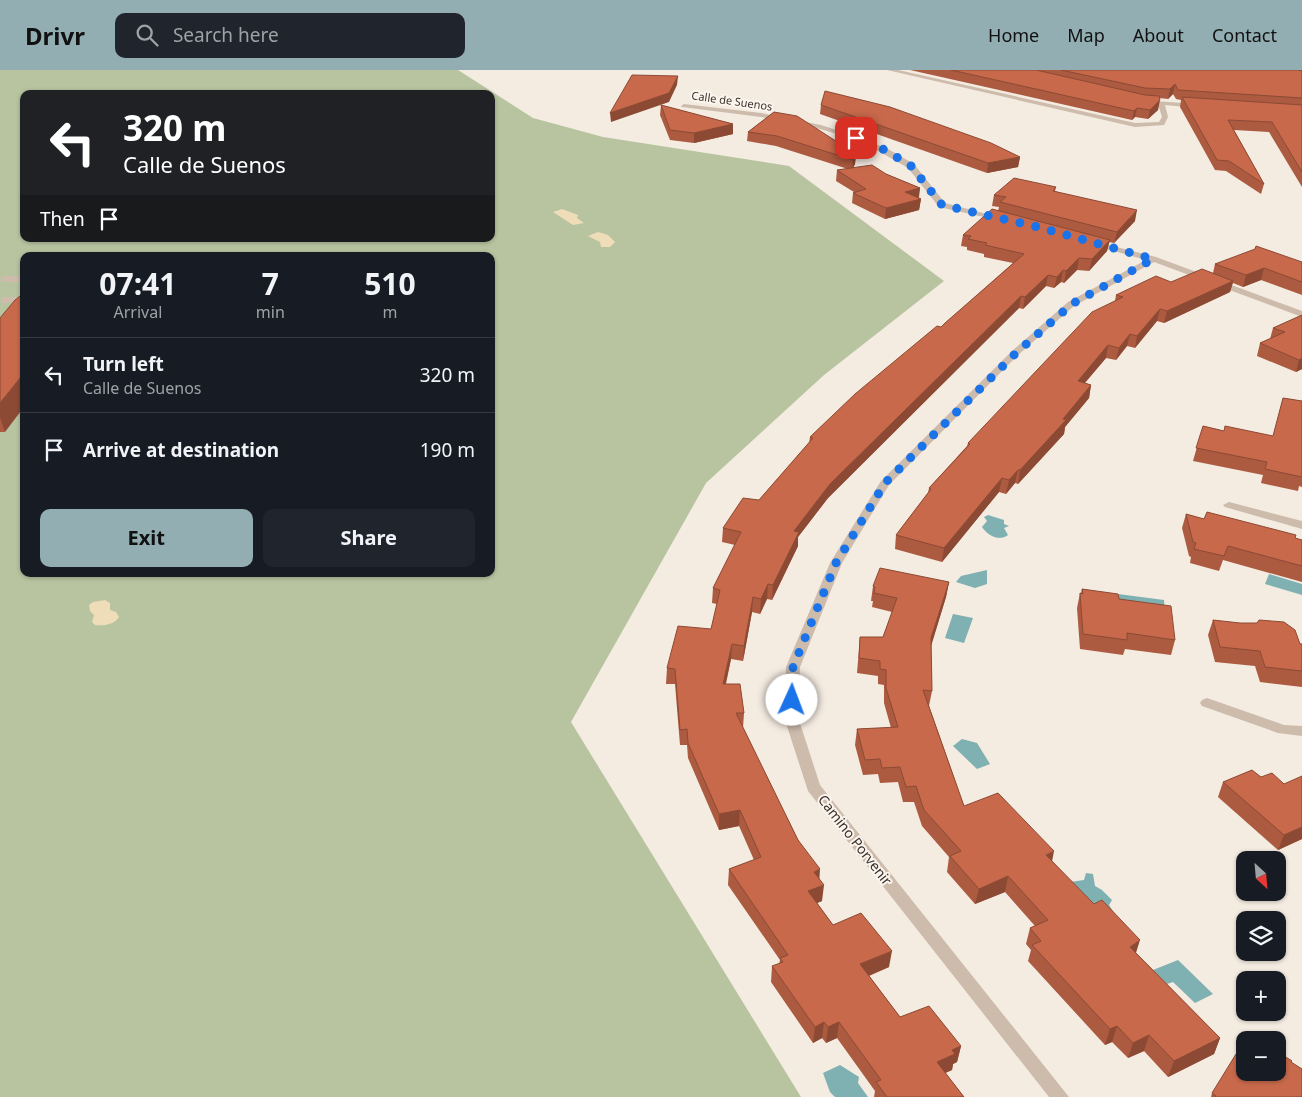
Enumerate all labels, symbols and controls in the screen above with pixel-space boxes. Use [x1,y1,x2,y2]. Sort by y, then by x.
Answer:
search box [115,13,465,58]
text: Drivr [25,19,85,52]
icon: search [133,21,161,49]
text: Search here [173,22,279,48]
text: Home [988,23,1039,47]
text: Map [1067,23,1105,47]
text: About [1133,23,1184,47]
text: Contact [1212,23,1277,47]
street label: Calle de Suenos [691,87,773,114]
text: 320 m [123,104,226,151]
icon: left [40,110,105,175]
pin [835,117,877,159]
icon: arrive [842,124,870,152]
text: Calle de Suenos [123,149,286,179]
icon: arrive [95,205,123,233]
text: Then [40,206,85,232]
text: 07:41 [99,263,176,304]
text: 7 [262,263,279,304]
text: 510 [364,263,416,304]
text: Arrival [113,301,162,323]
text: min [256,301,285,323]
text: m [382,301,397,323]
text: Turn left [83,351,164,377]
icon: left [40,361,68,389]
text: 320 m [420,362,475,388]
text: Calle de Suenos [83,377,201,399]
icon: arrive [40,436,68,464]
text: Arrive at destination [83,437,279,463]
text: 190 m [420,437,475,463]
button: Exit [40,509,253,567]
button: Share [263,509,475,567]
position arrow [765,673,817,725]
street label: Camino Porvenir [814,791,897,889]
north arrow [1236,851,1286,901]
map controls [1236,851,1286,1081]
button: layers [1236,911,1286,961]
button: + [1236,971,1286,1021]
button: − [1236,1031,1286,1081]

